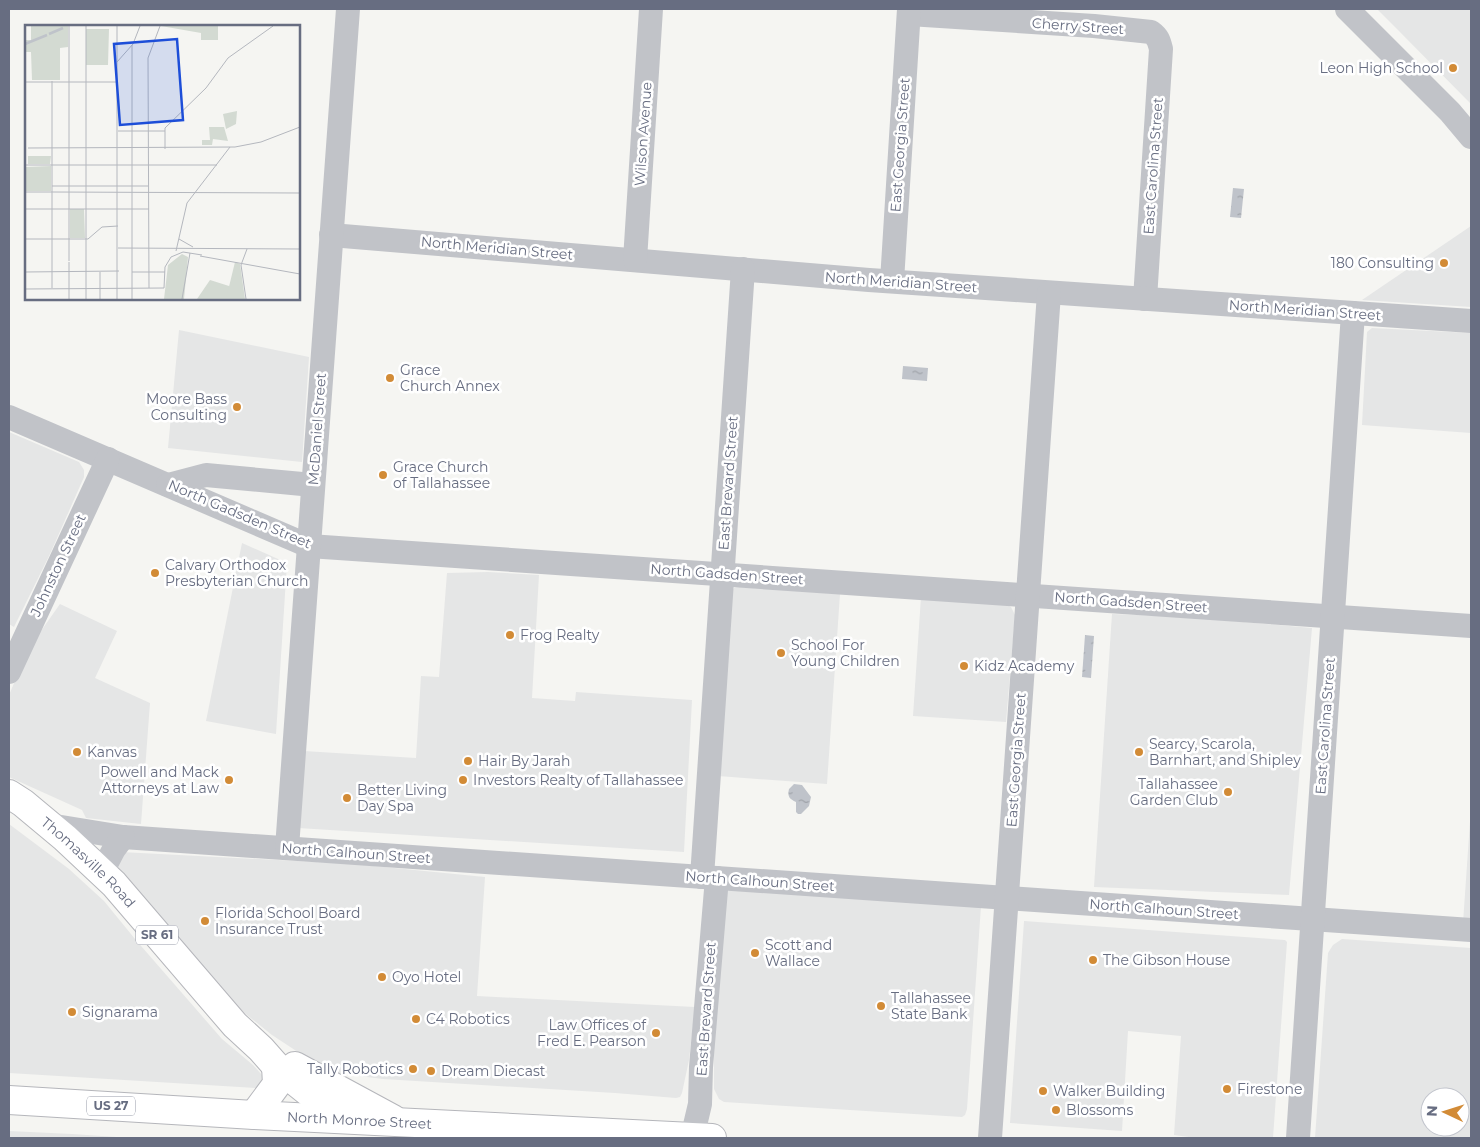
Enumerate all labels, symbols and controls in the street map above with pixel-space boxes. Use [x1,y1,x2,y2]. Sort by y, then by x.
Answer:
street label: Cherry Street [1031,14,1125,38]
inset map [25,25,300,300]
place label: Leon High School [1319,59,1443,77]
marker: Leon High School [1447,62,1459,74]
street label: East Georgia Street [886,77,914,213]
street label: Wilson Avenue [630,81,656,187]
street label: East Carolina Street [1139,97,1167,235]
street label: North Meridian Street [420,232,574,264]
place label: 180 Consulting [1331,254,1434,272]
marker: 180 Consulting [1438,257,1450,269]
street label: North Meridian Street [824,268,978,296]
street label: North Meridian Street [1228,296,1382,324]
place label: Grace Church Annex [400,361,500,395]
street label: McDaniel Street [304,372,330,486]
marker: Grace Church Annex [384,372,396,384]
place label: Moore Bass Consulting [146,390,227,424]
marker: Moore Bass Consulting [231,401,243,413]
street label: East Brevard Street [714,415,742,551]
place label: Grace Church of Tallahassee [393,458,490,492]
marker: Grace Church of Tallahassee [377,469,389,481]
street label: North Gadsden Street [166,476,315,552]
street label: Johnston Street [26,511,90,620]
place label: Calvary Orthodox Presbyterian Church [165,556,308,590]
street label: North Gadsden Street [650,560,805,588]
marker: Calvary Orthodox Presbyterian Church [149,567,161,579]
street label: North Gadsden Street [1054,588,1209,616]
place label: Frog Realty [520,626,600,644]
marker: Frog Realty [504,629,516,641]
place label: School For Young Children [791,636,900,670]
marker: School For Young Children [775,647,787,659]
place label: Kidz Academy [974,657,1075,675]
street label: East Carolina Street [1311,657,1339,795]
marker: Kidz Academy [958,660,970,672]
street label: East Georgia Street [1002,692,1030,828]
place label: Searcy, Scarola, Barnhart, and Shipley [1149,735,1301,769]
place label: Kanvas [87,743,137,761]
marker: Kanvas [71,746,83,758]
marker: Searcy, Scarola, Barnhart, and Shipley [1133,746,1145,758]
place label: Hair By Jarah [478,752,571,770]
marker: Hair By Jarah [462,755,474,767]
place label: Powell and Mack Attorneys at Law [100,763,220,797]
place label: Investors Realty of Tallahassee [473,771,683,789]
marker: Powell and Mack Attorneys at Law [223,774,235,786]
marker: Investors Realty of Tallahassee [457,774,469,786]
place label: Tallahassee Garden Club [1130,775,1218,809]
place label: Better Living Day Spa [357,781,447,815]
marker: Tallahassee Garden Club [1222,786,1234,798]
marker: Better Living Day Spa [341,792,353,804]
street label: Thomasville Road [38,813,139,911]
street label: North Calhoun Street [281,839,432,867]
street label: North Calhoun Street [685,867,836,895]
street label: North Calhoun Street [1089,895,1240,923]
place label: Florida School Board Insurance Trust [215,904,360,938]
marker: Florida School Board Insurance Trust [199,915,211,927]
road number: SR 61 [136,926,178,944]
place label: Scott and Wallace [765,936,832,970]
street label: East Brevard Street [692,941,720,1077]
marker: Scott and Wallace [749,947,761,959]
place label: The Gibson House [1103,951,1230,969]
marker: The Gibson House [1087,954,1099,966]
place label: Oyo Hotel [392,968,461,986]
marker: Oyo Hotel [376,971,388,983]
place label: Tallahassee State Bank [891,989,971,1023]
marker: Tallahassee State Bank [875,1000,887,1012]
place label: Signarama [82,1003,158,1021]
marker: Signarama [66,1006,78,1018]
place label: C4 Robotics [426,1010,510,1028]
marker: C4 Robotics [410,1013,422,1025]
place label: Law Offices of Fred E. Pearson [537,1016,647,1050]
marker: Law Offices of Fred E. Pearson [650,1027,662,1039]
place label: Tally Robotics [307,1060,403,1078]
place label: Dream Diecast [441,1062,546,1080]
marker: Tally Robotics [407,1063,419,1075]
marker: Dream Diecast [425,1065,437,1077]
place label: Firestone [1237,1080,1302,1098]
place label: Walker Building [1053,1082,1165,1100]
marker: Firestone [1221,1083,1233,1095]
marker: Walker Building [1037,1085,1049,1097]
north arrow [1420,1087,1470,1137]
road number: US 27 [87,1096,135,1116]
place label: Blossoms [1066,1101,1133,1119]
marker: Blossoms [1050,1104,1062,1116]
text: N [1423,1105,1441,1117]
street label: North Monroe Street [286,1108,433,1133]

